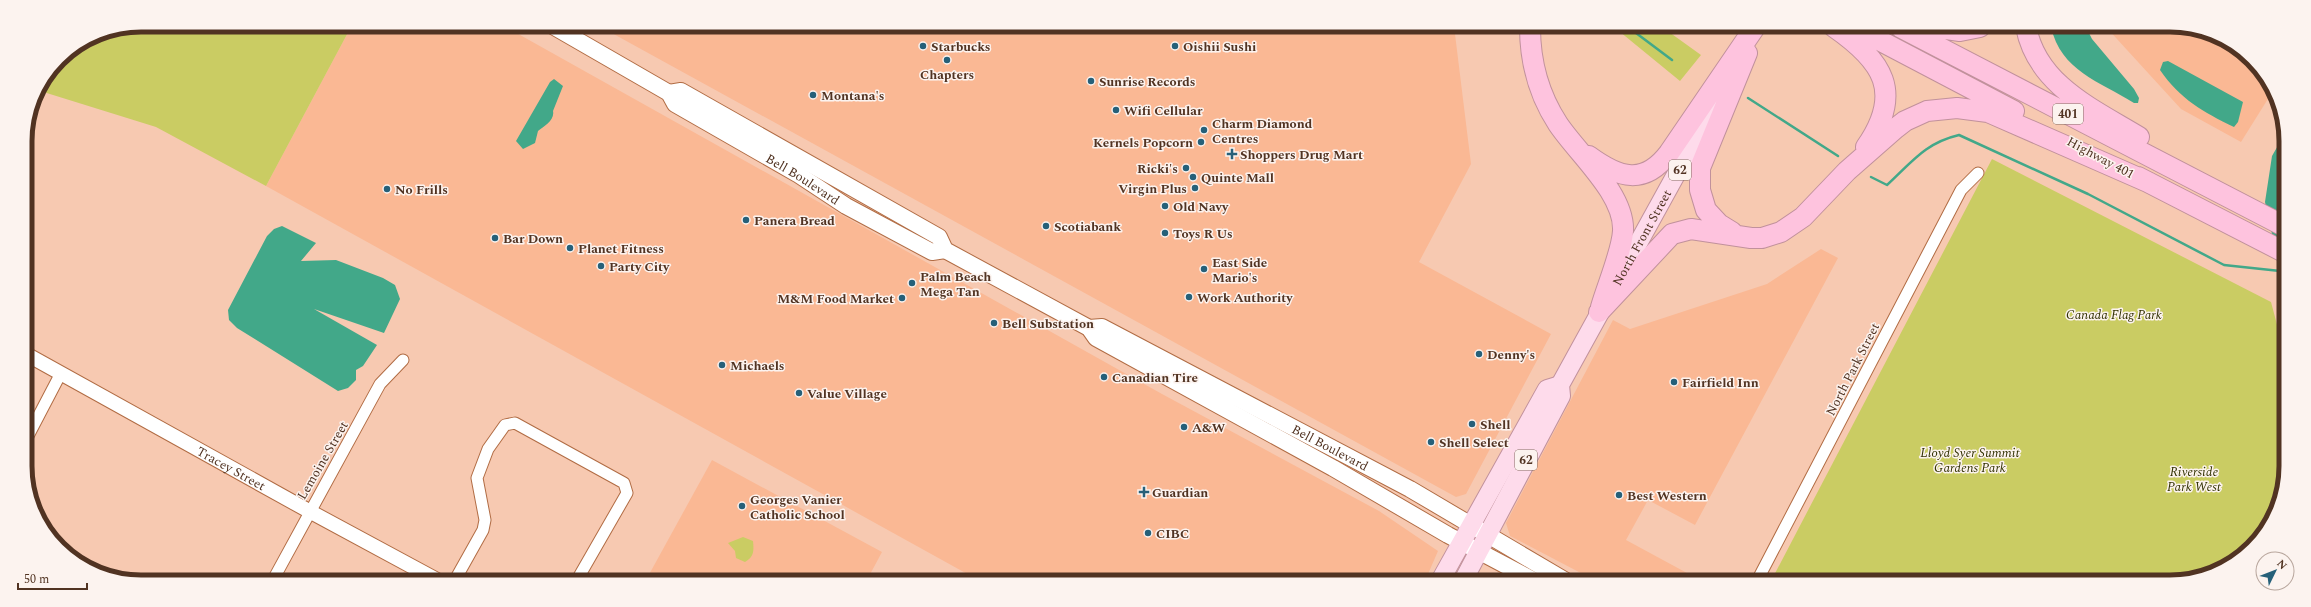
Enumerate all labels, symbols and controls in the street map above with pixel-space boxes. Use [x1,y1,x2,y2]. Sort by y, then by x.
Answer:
place label: Starbucks [931,37,991,57]
place label: Oishii Sushi [1183,37,1256,57]
marker: Starbucks [918,41,928,51]
marker: Oishii Sushi [1170,41,1180,51]
marker: Chapters [942,55,952,65]
place label: Chapters [920,65,974,85]
place label: Sunrise Records [1099,72,1195,92]
marker: Sunrise Records [1086,76,1096,86]
place label: Montana's [821,86,884,106]
marker: Montana's [808,90,818,100]
place label: Wifi Cellular [1124,101,1203,121]
road number: 401 [2053,104,2083,124]
marker: Wifi Cellular [1111,105,1121,115]
place label: Charm Diamond Centres [1212,114,1313,149]
marker: Charm Diamond Centres [1199,125,1209,135]
street label: Highway 401 [2063,132,2138,184]
place label: Kernels Popcorn [1093,133,1193,153]
marker: Kernels Popcorn [1196,137,1206,147]
place label: Shoppers Drug Mart [1240,145,1363,165]
street label: Bell Boulevard [762,149,844,210]
marker: Shoppers Drug Mart [1227,149,1237,159]
place label: Ricki's [1137,159,1178,179]
road number: 62 [1669,160,1691,180]
marker: Ricki's [1181,163,1191,173]
place label: Quinte Mall [1201,168,1274,188]
marker: Quinte Mall [1188,172,1198,182]
place label: Virgin Plus [1118,179,1187,199]
place label: No Frills [395,180,448,200]
marker: Virgin Plus [1190,183,1200,193]
marker: No Frills [382,184,392,194]
street label: North Front Street [1608,186,1677,290]
place label: Old Navy [1173,197,1229,217]
marker: Old Navy [1160,201,1170,211]
place label: Panera Bread [754,211,835,231]
marker: Panera Bread [741,215,751,225]
place label: Scotiabank [1054,217,1121,237]
marker: Scotiabank [1041,221,1051,231]
place label: Toys R Us [1173,224,1233,244]
marker: Toys R Us [1160,228,1170,238]
place label: Bar Down [503,229,563,249]
marker: Bar Down [490,233,500,243]
place label: Planet Fitness [578,239,664,259]
marker: Planet Fitness [565,243,575,253]
place label: East Side Mario's [1212,253,1267,288]
place label: Party City [609,257,670,277]
marker: Party City [596,261,606,271]
marker: East Side Mario's [1199,264,1209,274]
place label: Palm Beach Mega Tan [920,267,991,302]
marker: Palm Beach Mega Tan [907,278,917,288]
place label: Work Authority [1197,288,1293,308]
place label: M&M Food Market [777,289,894,309]
marker: Work Authority [1184,292,1194,302]
marker: M&M Food Market [897,293,907,303]
park label: Canada Flag Park [2066,305,2162,325]
place label: Bell Substation [1002,314,1094,334]
marker: Bell Substation [989,318,999,328]
street label: North Park Street [1821,319,1885,420]
place label: Denny's [1487,345,1535,365]
marker: Denny's [1474,349,1484,359]
place label: Michaels [730,356,785,376]
marker: Michaels [717,360,727,370]
place label: Canadian Tire [1112,368,1198,388]
marker: Canadian Tire [1099,372,1109,382]
place label: Fairfield Inn [1682,373,1759,393]
marker: Fairfield Inn [1669,377,1679,387]
place label: Value Village [807,384,887,404]
marker: Value Village [794,388,804,398]
place label: Shell [1480,415,1510,435]
street label: Lemoine Street [292,417,354,504]
place label: A&W [1192,418,1226,438]
marker: Shell [1467,419,1477,429]
street label: Bell Boulevard [1288,420,1372,476]
marker: A&W [1179,422,1189,432]
place label: Shell Select [1439,433,1509,453]
marker: Shell Select [1426,437,1436,447]
street label: Tracey Street [193,442,270,496]
park label: Lloyd Syer Summit Gardens Park [1920,443,2021,478]
road number: 62 [1515,450,1537,470]
park label: Riverside Park West [2167,462,2222,497]
place label: Guardian [1152,483,1208,503]
place label: Best Western [1627,486,1707,506]
marker: Guardian [1139,487,1149,497]
place label: Georges Vanier Catholic School [750,490,845,525]
marker: Best Western [1614,490,1624,500]
marker: Georges Vanier Catholic School [737,501,747,511]
place label: CIBC [1156,524,1189,544]
marker: CIBC [1143,528,1153,538]
north arrow [2255,551,2295,591]
text: N [2273,555,2291,574]
scale bar [18,565,87,591]
text: 50 m [24,570,49,589]

